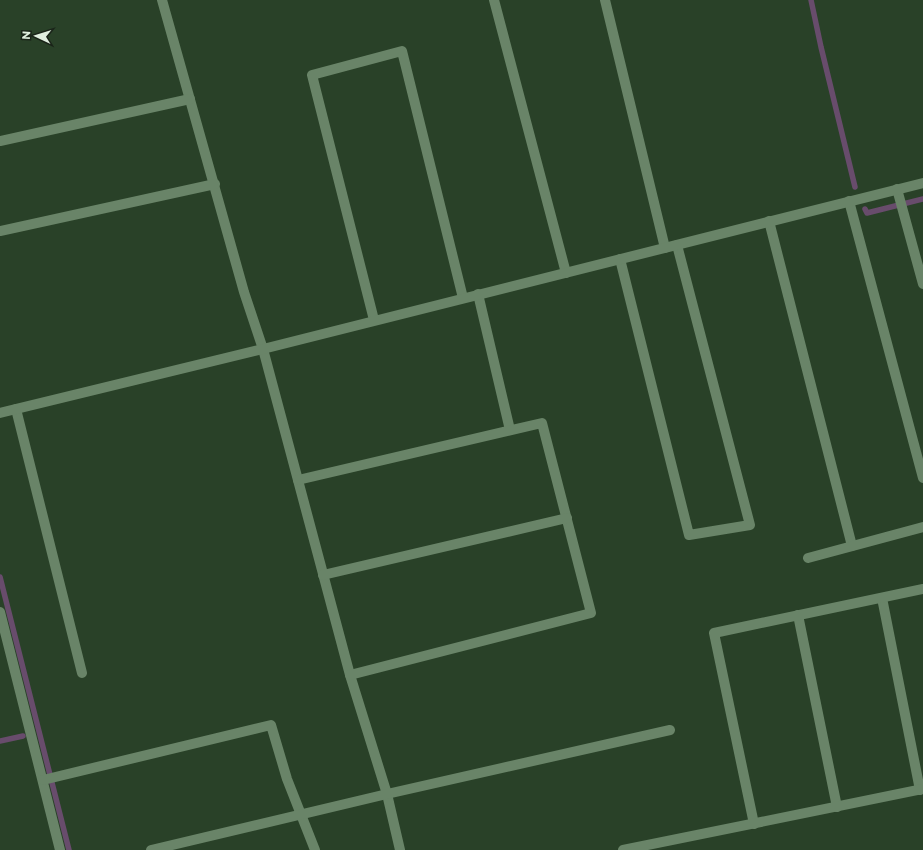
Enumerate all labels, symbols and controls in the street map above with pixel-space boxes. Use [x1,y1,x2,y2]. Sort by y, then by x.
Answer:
north arrow [16,16,56,56]
text: N [19,30,33,40]

